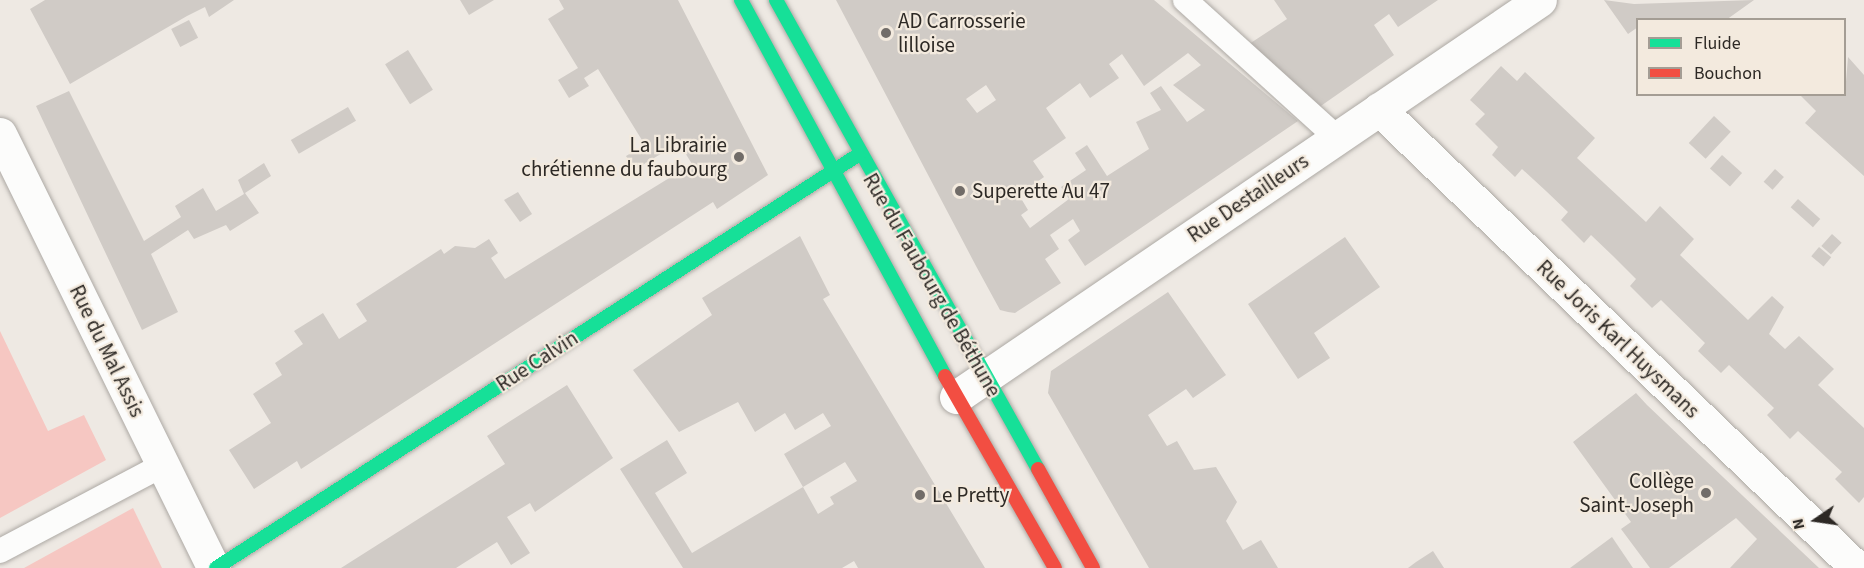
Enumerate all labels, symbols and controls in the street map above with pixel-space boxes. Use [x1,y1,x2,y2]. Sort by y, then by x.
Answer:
place label: AD Carrosserie lilloise [898,8,1026,58]
legend [1636,18,1846,96]
marker: AD Carrosserie lilloise [879,26,893,40]
text: Fluide [1694,31,1741,56]
text: Bouchon [1694,61,1762,86]
place label: La Librairie chrétienne du faubourg [521,132,727,182]
street label: Rue Destailleurs [1183,148,1313,248]
marker: La Librairie chrétienne du faubourg [732,150,746,164]
street label: Rue du Faubourg de Béthune [858,169,1006,401]
place label: Superette Au 47 [972,178,1110,204]
marker: Superette Au 47 [953,184,967,198]
street label: Rue Joris Karl Huysmans [1531,255,1705,423]
street label: Rue du Mal Assis [64,281,150,421]
street label: Rue Calvin [491,325,583,397]
place label: Collège Saint-Joseph [1579,468,1694,518]
place label: Le Pretty [932,482,1009,508]
marker: Collège Saint-Joseph [1699,486,1713,500]
marker: Le Pretty [913,488,927,502]
north arrow [1786,490,1846,550]
text: N [1787,516,1810,532]

